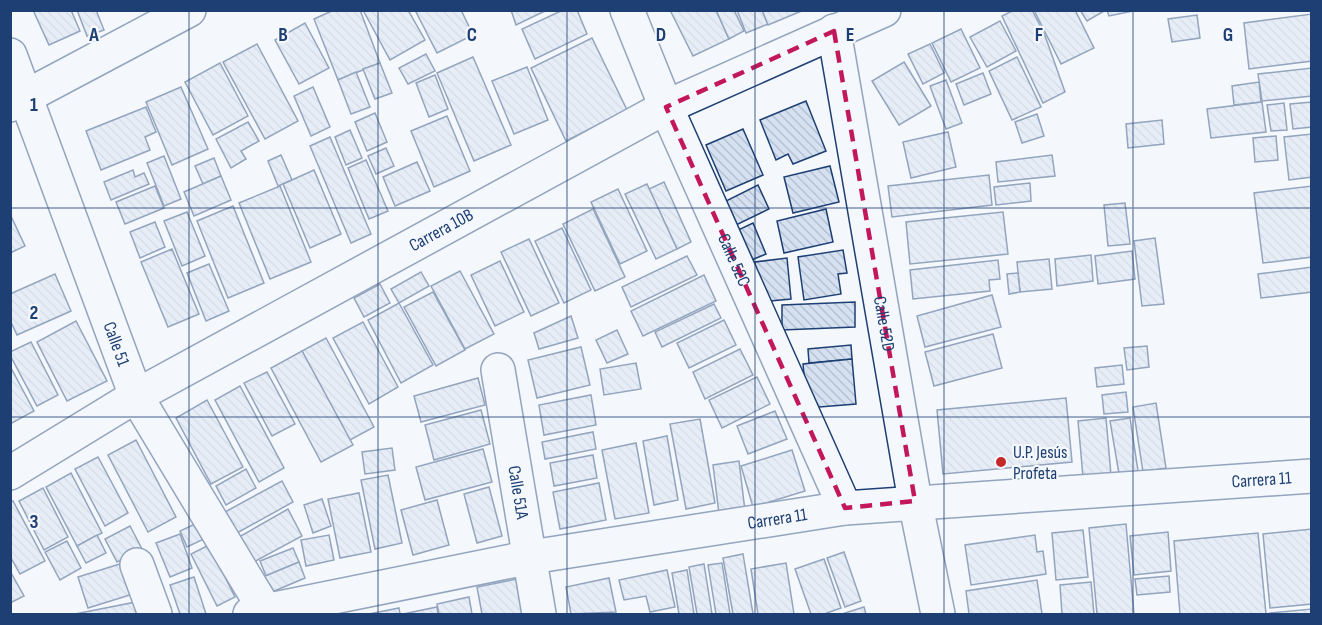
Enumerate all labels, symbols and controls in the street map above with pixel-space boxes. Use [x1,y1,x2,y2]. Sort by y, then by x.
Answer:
text: A [88,23,99,47]
text: B [278,23,288,47]
text: C [467,23,477,47]
text: D [656,23,666,47]
text: E [846,23,854,47]
text: F [1035,23,1043,47]
text: G [1223,23,1233,47]
text: 1 [30,93,38,117]
street label: Carrera 10B [406,204,477,256]
street label: Calle 52C [713,230,755,290]
street label: Calle 52D [869,295,899,353]
text: 2 [30,301,38,325]
street label: Calle 51 [99,319,134,370]
place label: U.P. Jesús Profeta [1013,442,1068,484]
marker: U.P. Jesús Profeta [994,455,1008,469]
street label: Calle 51A [503,464,533,521]
street label: Carrera 11 [1231,467,1293,492]
street label: Carrera 11 [746,504,809,534]
text: 3 [30,510,39,534]

